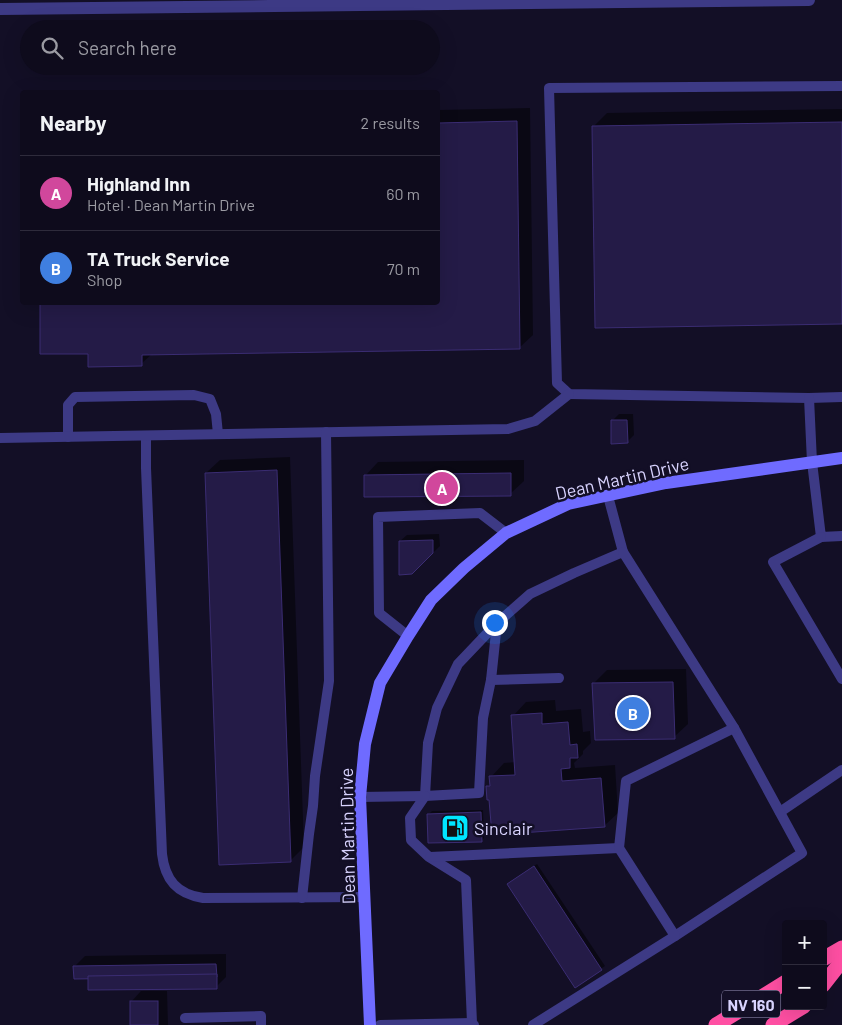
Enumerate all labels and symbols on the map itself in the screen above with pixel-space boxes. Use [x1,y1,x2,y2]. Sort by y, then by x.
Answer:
street label: Dean Martin Drive [553,452,691,504]
pin: A [426,469,458,507]
your location [482,610,508,636]
pin: B [617,694,649,732]
street label: Dean Martin Drive [335,768,359,904]
fuel station icon: Sinclair [440,813,470,843]
place label: Sinclair [474,817,533,839]
road number: NV 160 [722,991,780,1018]

